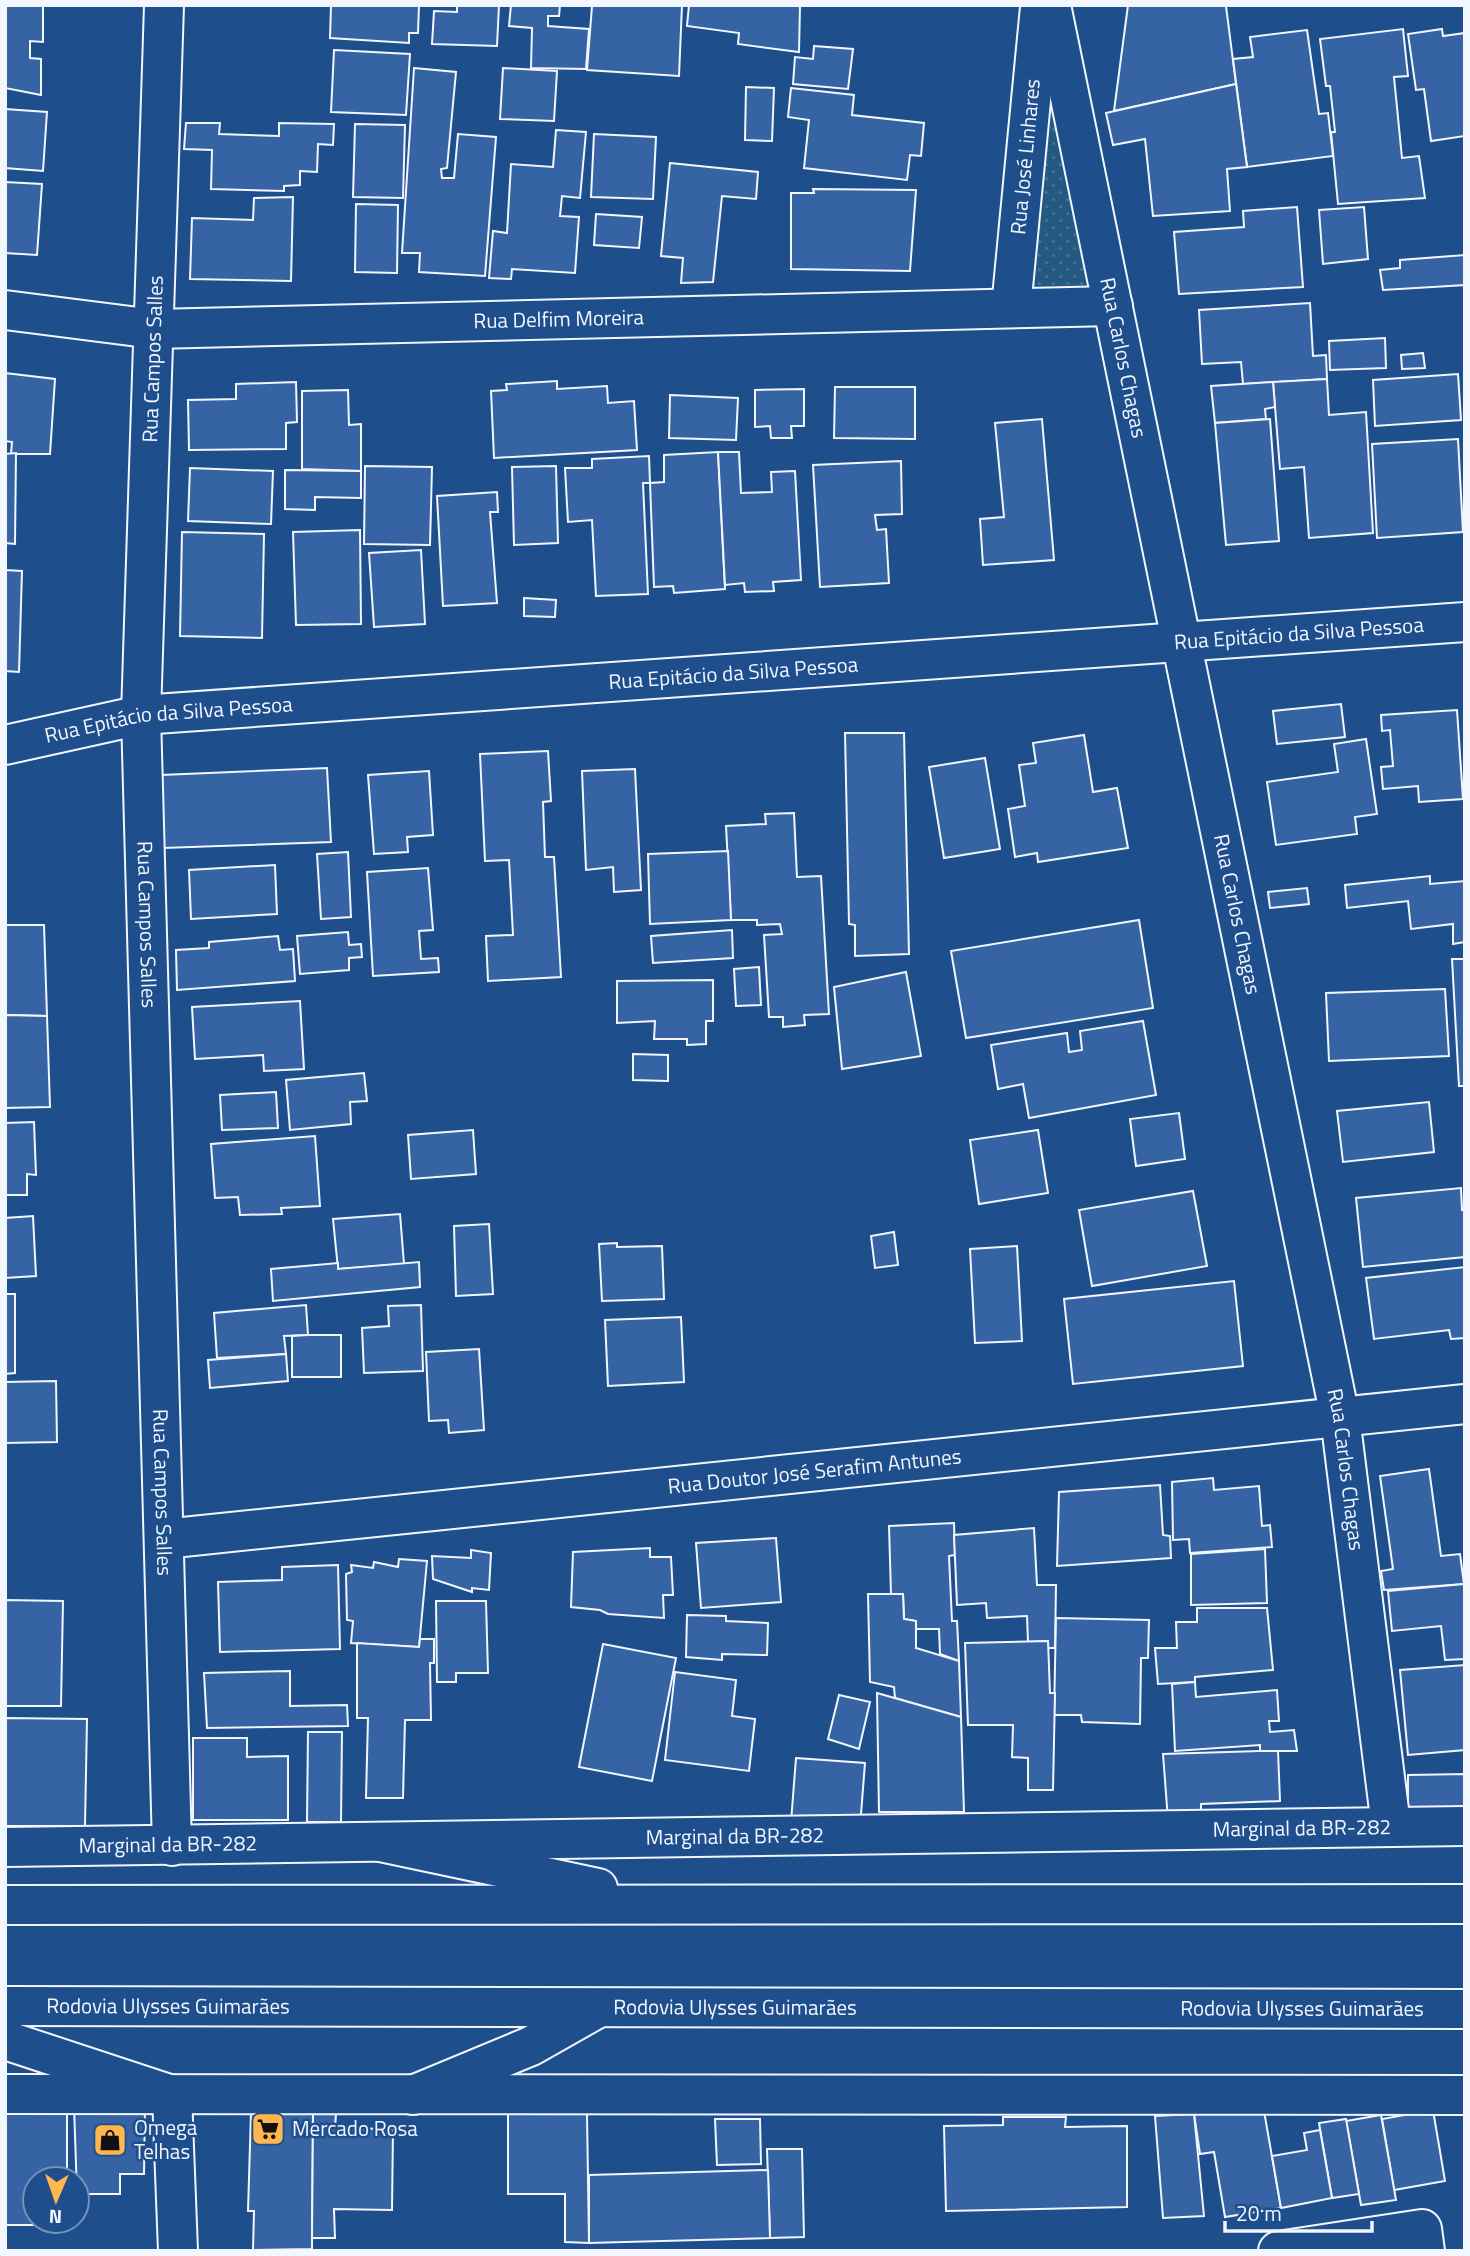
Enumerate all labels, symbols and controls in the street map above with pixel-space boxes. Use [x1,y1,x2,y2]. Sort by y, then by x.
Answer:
street label: Rua José Linhares [1001,77,1048,236]
street label: Rua Carlos Chagas [1092,274,1156,441]
street label: Rua Campos Salles [133,275,171,443]
street label: Rua Delfim Moreira [473,300,645,336]
street label: Rua Epitácio da Silva Pessoa [1173,608,1425,657]
street label: Rua Epitácio da Silva Pessoa [607,648,860,697]
street label: Rua Epitácio da Silva Pessoa [41,687,294,751]
street label: Rua Carlos Chagas [1206,831,1270,997]
street label: Rua Campos Salles [129,840,166,1009]
street label: Rua Carlos Chagas [1320,1385,1373,1552]
street label: Rua Campos Salles [145,1408,182,1576]
street label: Rua Doutor José Serafim Antunes [666,1439,963,1502]
street label: Marginal da BR-282 [1212,1810,1391,1845]
street label: Marginal da BR-282 [645,1818,824,1853]
street label: Marginal da BR-282 [79,1826,257,1861]
street label: Rodovia Ulysses Guimarães [46,1989,290,2022]
street label: Rodovia Ulysses Guimarães [613,1990,857,2023]
street label: Rodovia Ulysses Guimarães [1180,1991,1424,2024]
supermarket icon: Mercado Rosa [249,2110,287,2148]
place label: Omega Telhas [134,2111,198,2167]
place label: Mercado Rosa [292,2112,418,2144]
shop icon: Omega Telhas [91,2121,129,2159]
north arrow [21,2165,91,2235]
scale bar [1225,2190,1372,2234]
text: 20 m [1236,2197,1282,2229]
text: N [48,2203,62,2232]

